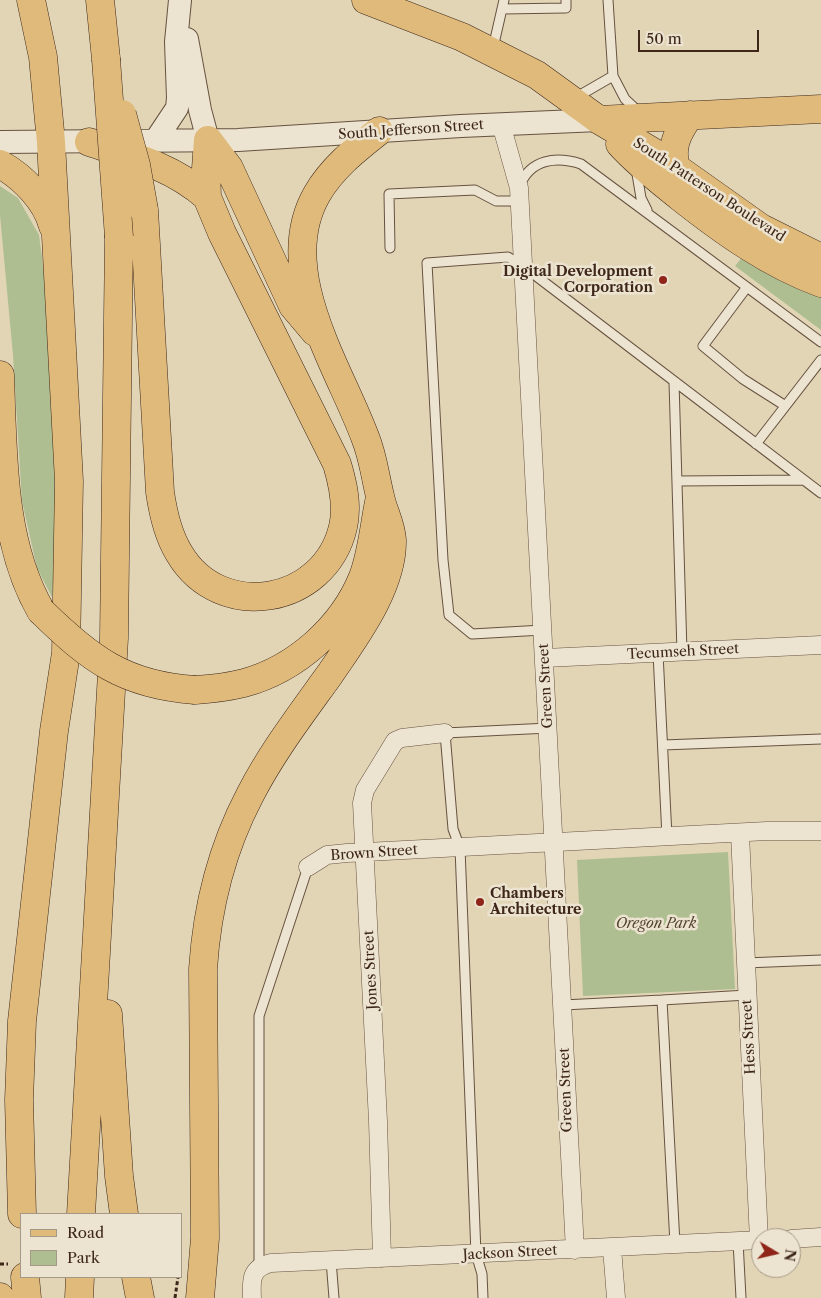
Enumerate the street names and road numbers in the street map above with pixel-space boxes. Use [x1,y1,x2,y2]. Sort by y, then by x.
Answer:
street label: South Jefferson Street [338,117,484,143]
street label: South Patterson Boulevard [630,135,788,245]
street label: Tecumseh Street [627,641,739,663]
street label: Green Street [535,643,557,729]
street label: Brown Street [330,842,418,864]
street label: Jones Street [361,930,381,1010]
street label: Hess Street [739,999,759,1075]
street label: Green Street [556,1047,576,1133]
street label: Jackson Street [462,1242,558,1264]

